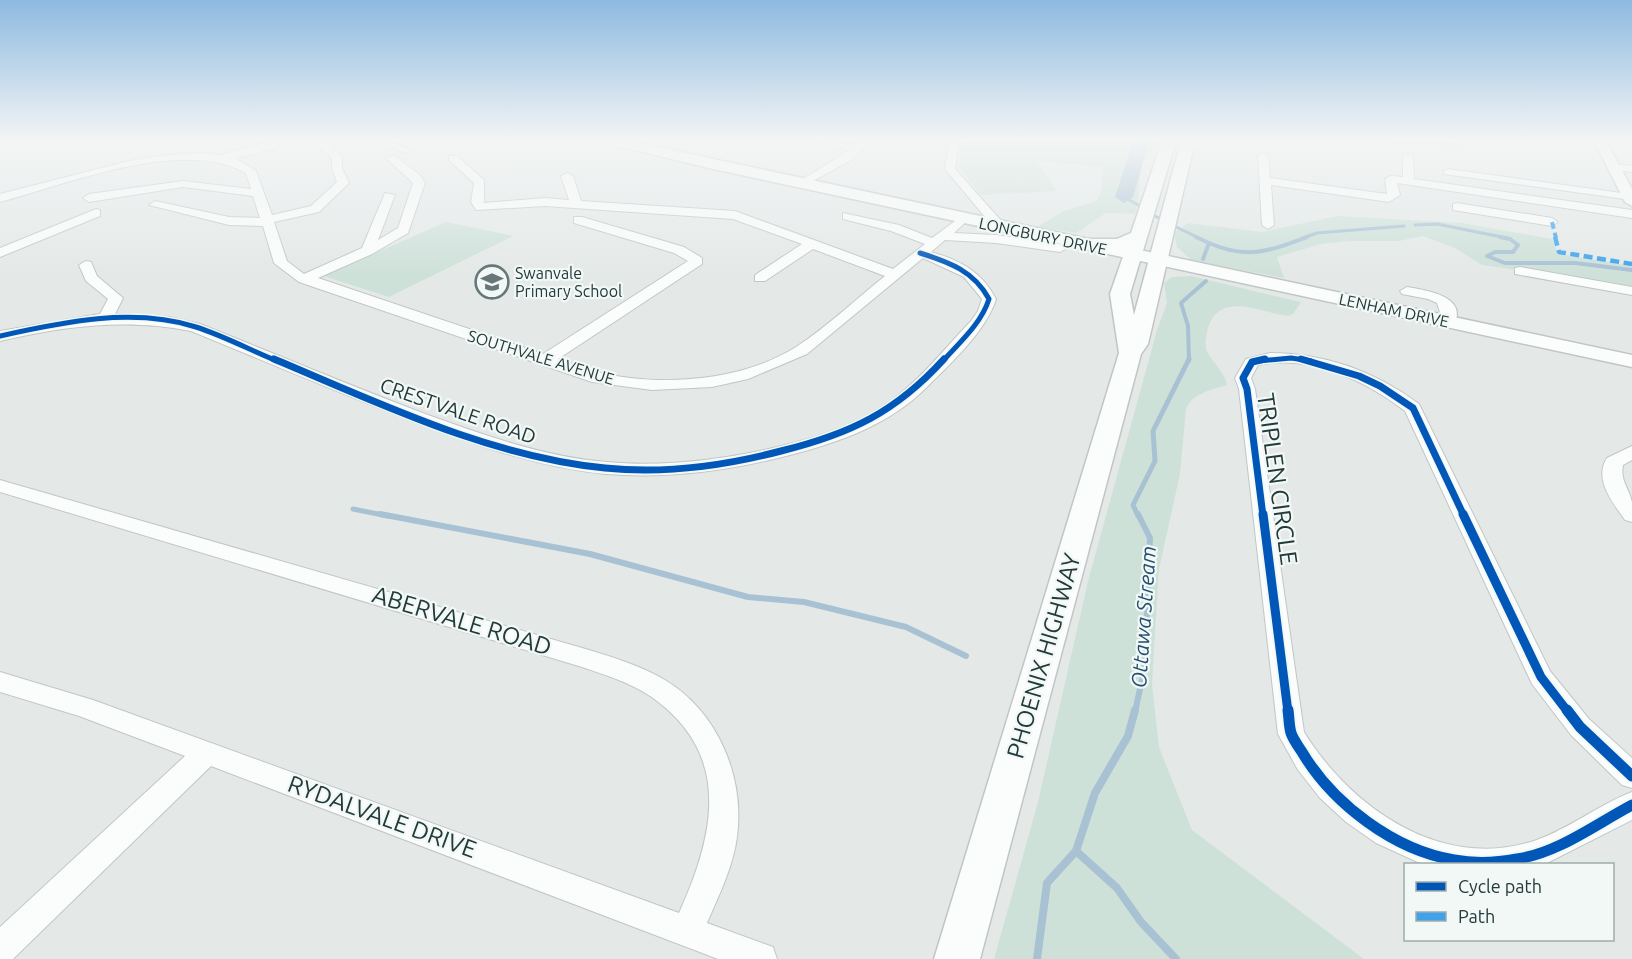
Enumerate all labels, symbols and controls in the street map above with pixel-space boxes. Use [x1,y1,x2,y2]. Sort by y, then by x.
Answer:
street label: LONGBURY DRIVE [977,214,1109,258]
school or university icon: Swanvale Primary School [474,264,510,300]
place label: Swanvale Primary School [515,264,622,300]
street label: LENHAM DRIVE [1337,290,1451,330]
street label: SOUTHVALE AVENUE [466,326,616,388]
street label: CRESTVALE ROAD [377,373,539,448]
street label: TRIPLEN CIRCLE [1252,391,1303,567]
water label: Ottawa Stream [1126,545,1160,689]
street label: PHOENIX HIGHWAY [1001,550,1086,761]
street label: ABERVALE ROAD [369,580,555,661]
street label: RYDALVALE DRIVE [284,770,480,863]
legend [1404,863,1614,941]
text: Cycle path [1458,876,1542,896]
text: Path [1458,906,1495,926]

